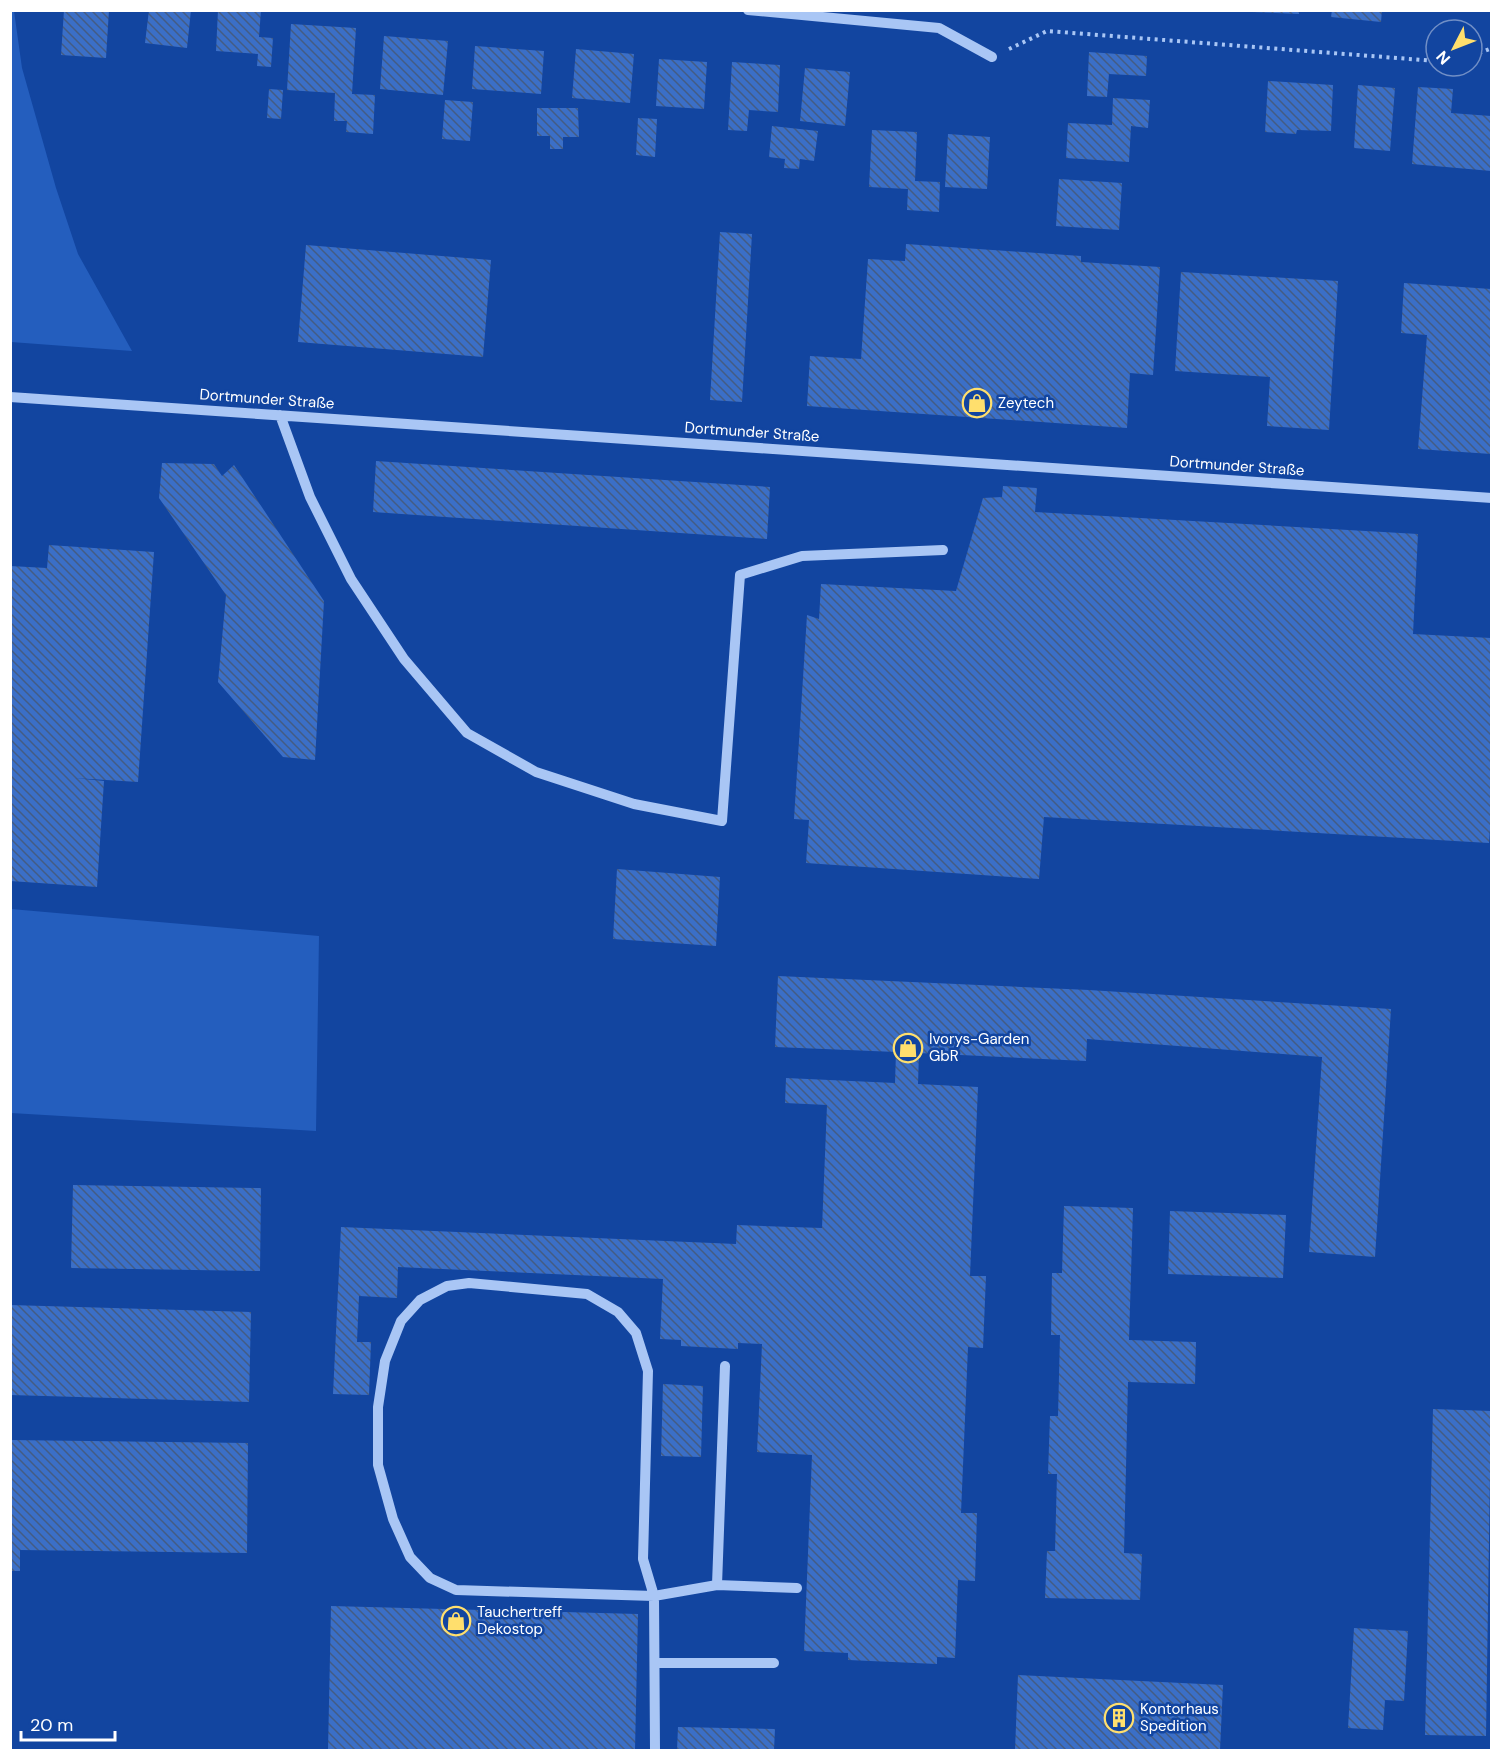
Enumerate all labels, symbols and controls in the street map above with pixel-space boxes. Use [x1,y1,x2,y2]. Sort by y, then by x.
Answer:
north arrow [1424,18,1484,78]
text: N [1432,46,1455,69]
street label: Dortmunder Straße [199,384,335,414]
shop icon: Zeytech [961,387,993,419]
place label: Zeytech [998,393,1054,413]
street label: Dortmunder Straße [684,417,820,447]
street label: Dortmunder Straße [1169,451,1305,481]
place label: Ivorys-Garden GbR [929,1029,1029,1066]
shop icon: Ivorys-Garden GbR [892,1032,924,1064]
place label: Tauchertreff Dekostop [477,1602,562,1639]
shop icon: Tauchertreff Dekostop [440,1605,472,1637]
place label: Kontorhaus Spedition [1140,1699,1219,1736]
building icon: Kontorhaus Spedition [1103,1702,1135,1734]
scale bar [21,1704,116,1742]
text: 20 m [30,1713,73,1737]

